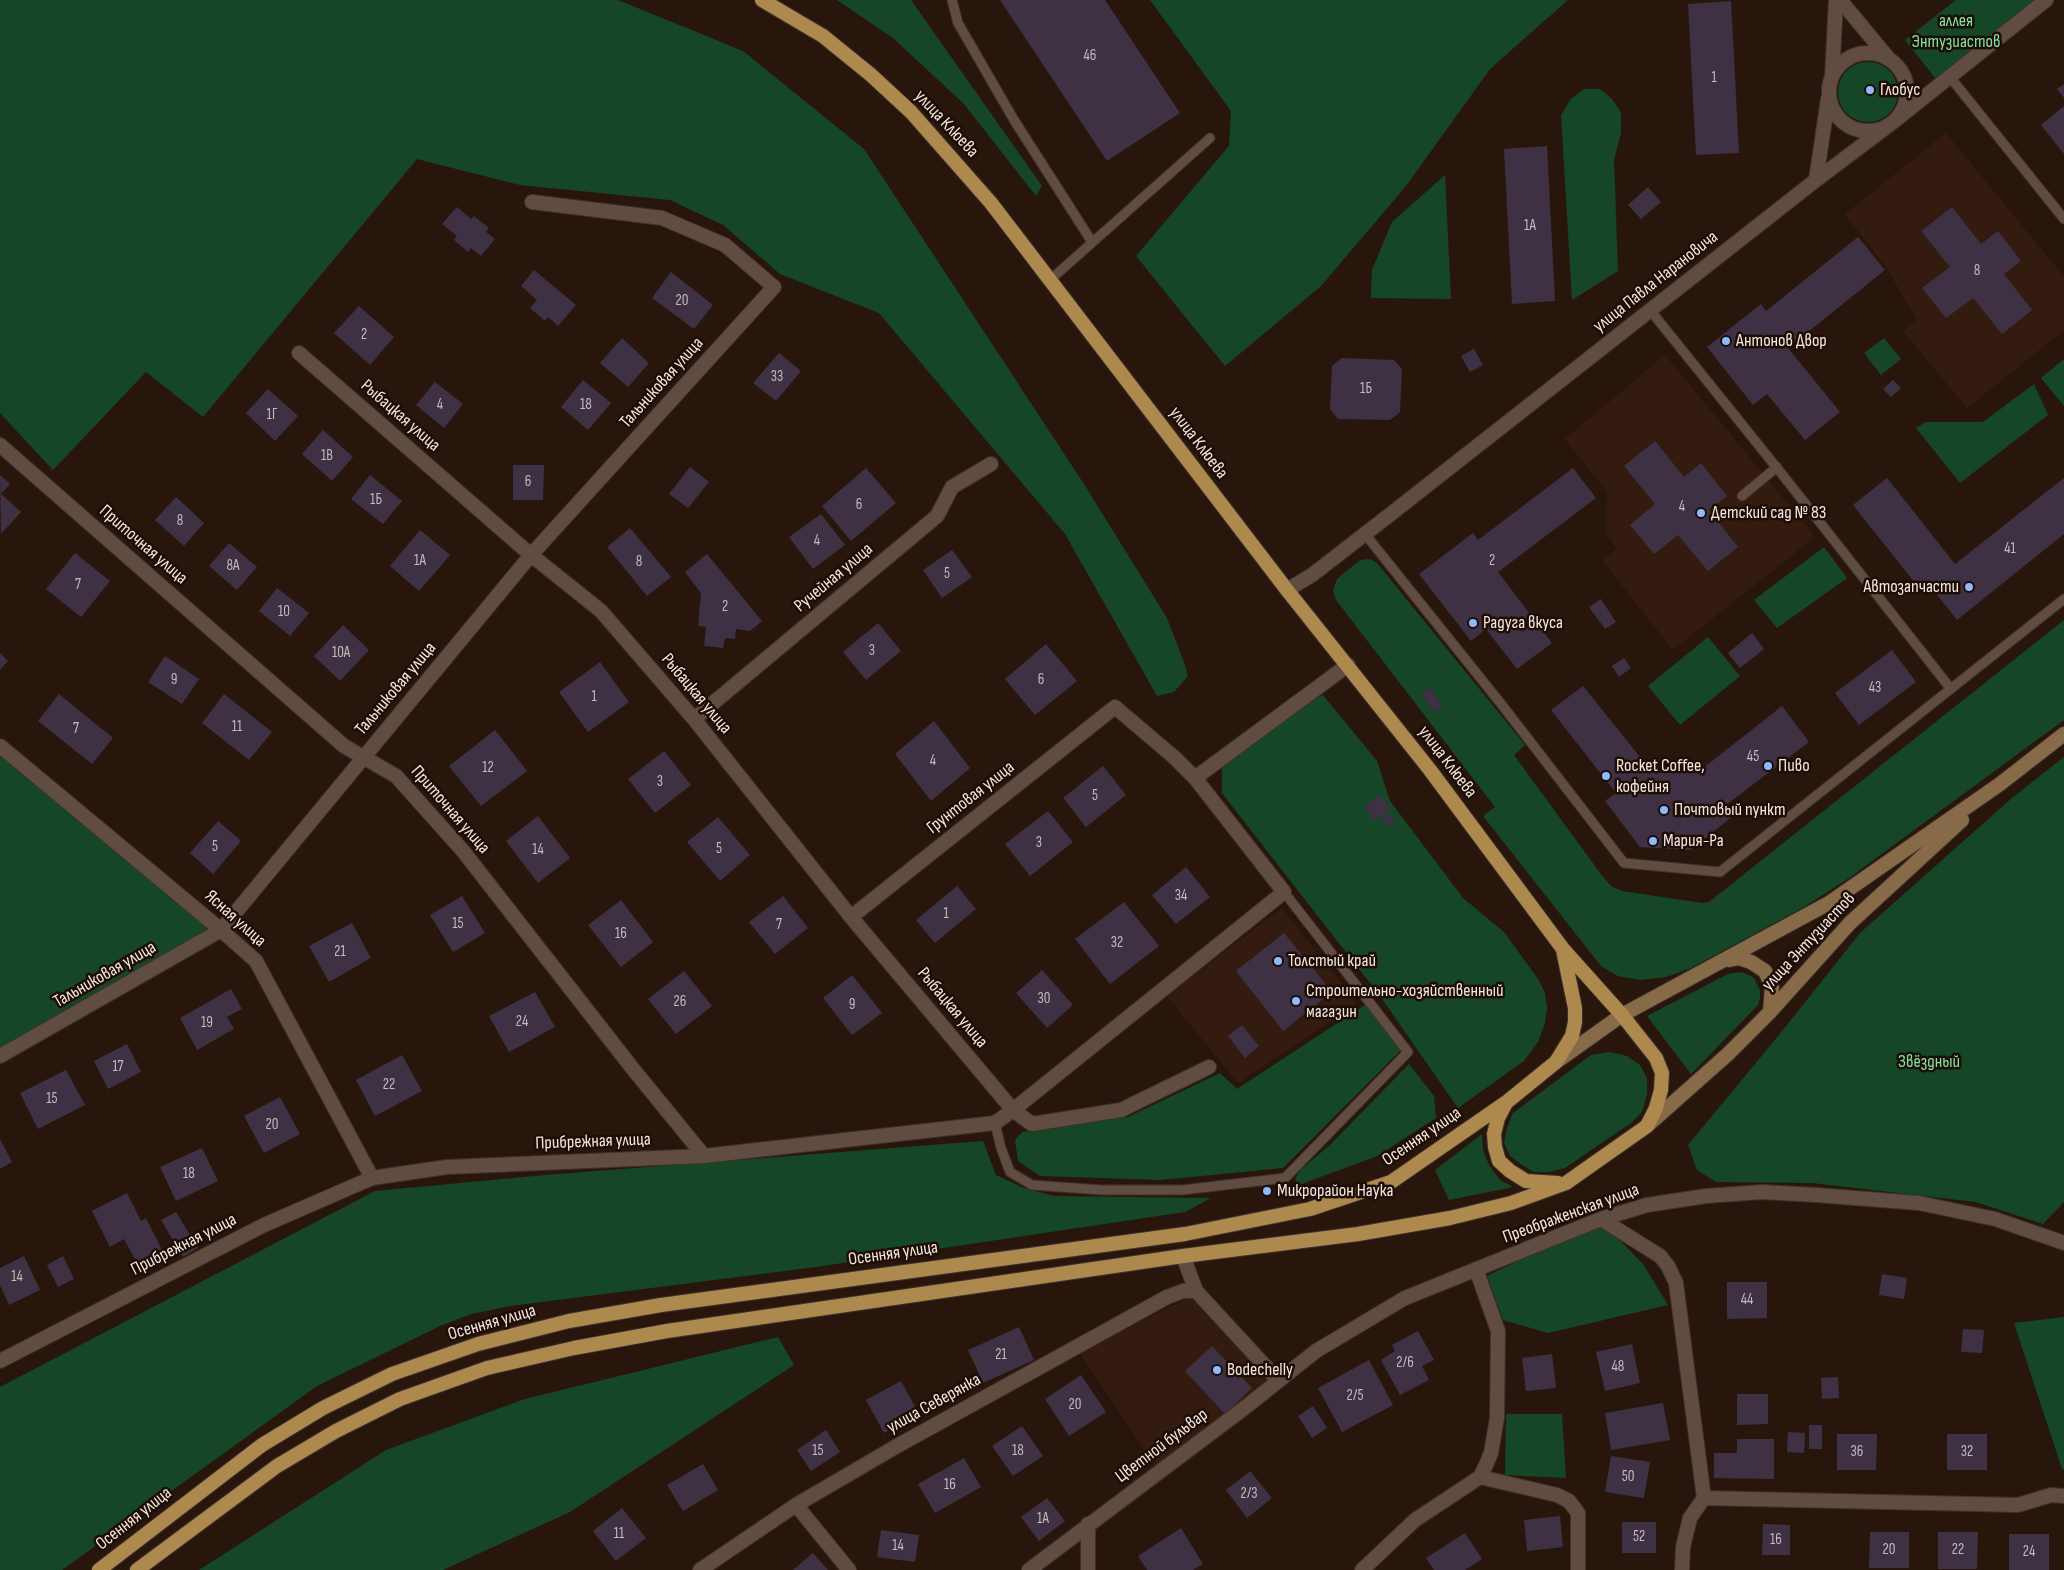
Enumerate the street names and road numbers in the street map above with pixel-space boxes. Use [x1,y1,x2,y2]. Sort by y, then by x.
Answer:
street label: улица Клюева [909,86,983,162]
street label: улица Павла Нарановича [1589,227,1723,337]
street label: Тальниковая улица [616,333,708,433]
street label: Рыбацкая улица [356,376,444,456]
street label: улица Клюева [1164,403,1232,483]
street label: Приточная улица [94,501,192,589]
street label: Ручейная улица [790,539,878,617]
street label: Тальниковая улица [351,638,441,740]
street label: Рыбацкая улица [656,649,736,739]
street label: улица Клюева [1413,722,1481,802]
street label: Грунтовая улица [923,757,1019,839]
street label: Приточная улица [406,761,494,859]
street label: Ясная улица [200,886,270,952]
street label: улица Энтузиастов [1758,888,1860,996]
street label: Тальниковая улица [50,937,160,1013]
street label: Рыбацкая улица [912,963,992,1053]
street label: Осенняя улица [1378,1103,1466,1171]
street label: Прибрежная улица [535,1129,651,1155]
street label: Преображенская улица [1500,1179,1642,1249]
street label: Прибрежная улица [128,1209,240,1281]
street label: Осенняя улица [847,1237,939,1271]
street label: Осенняя улица [446,1300,538,1346]
street label: улица Северянка [883,1369,985,1439]
street label: Цветной бульвар [1112,1404,1212,1488]
street label: Осенняя улица [92,1483,176,1555]

